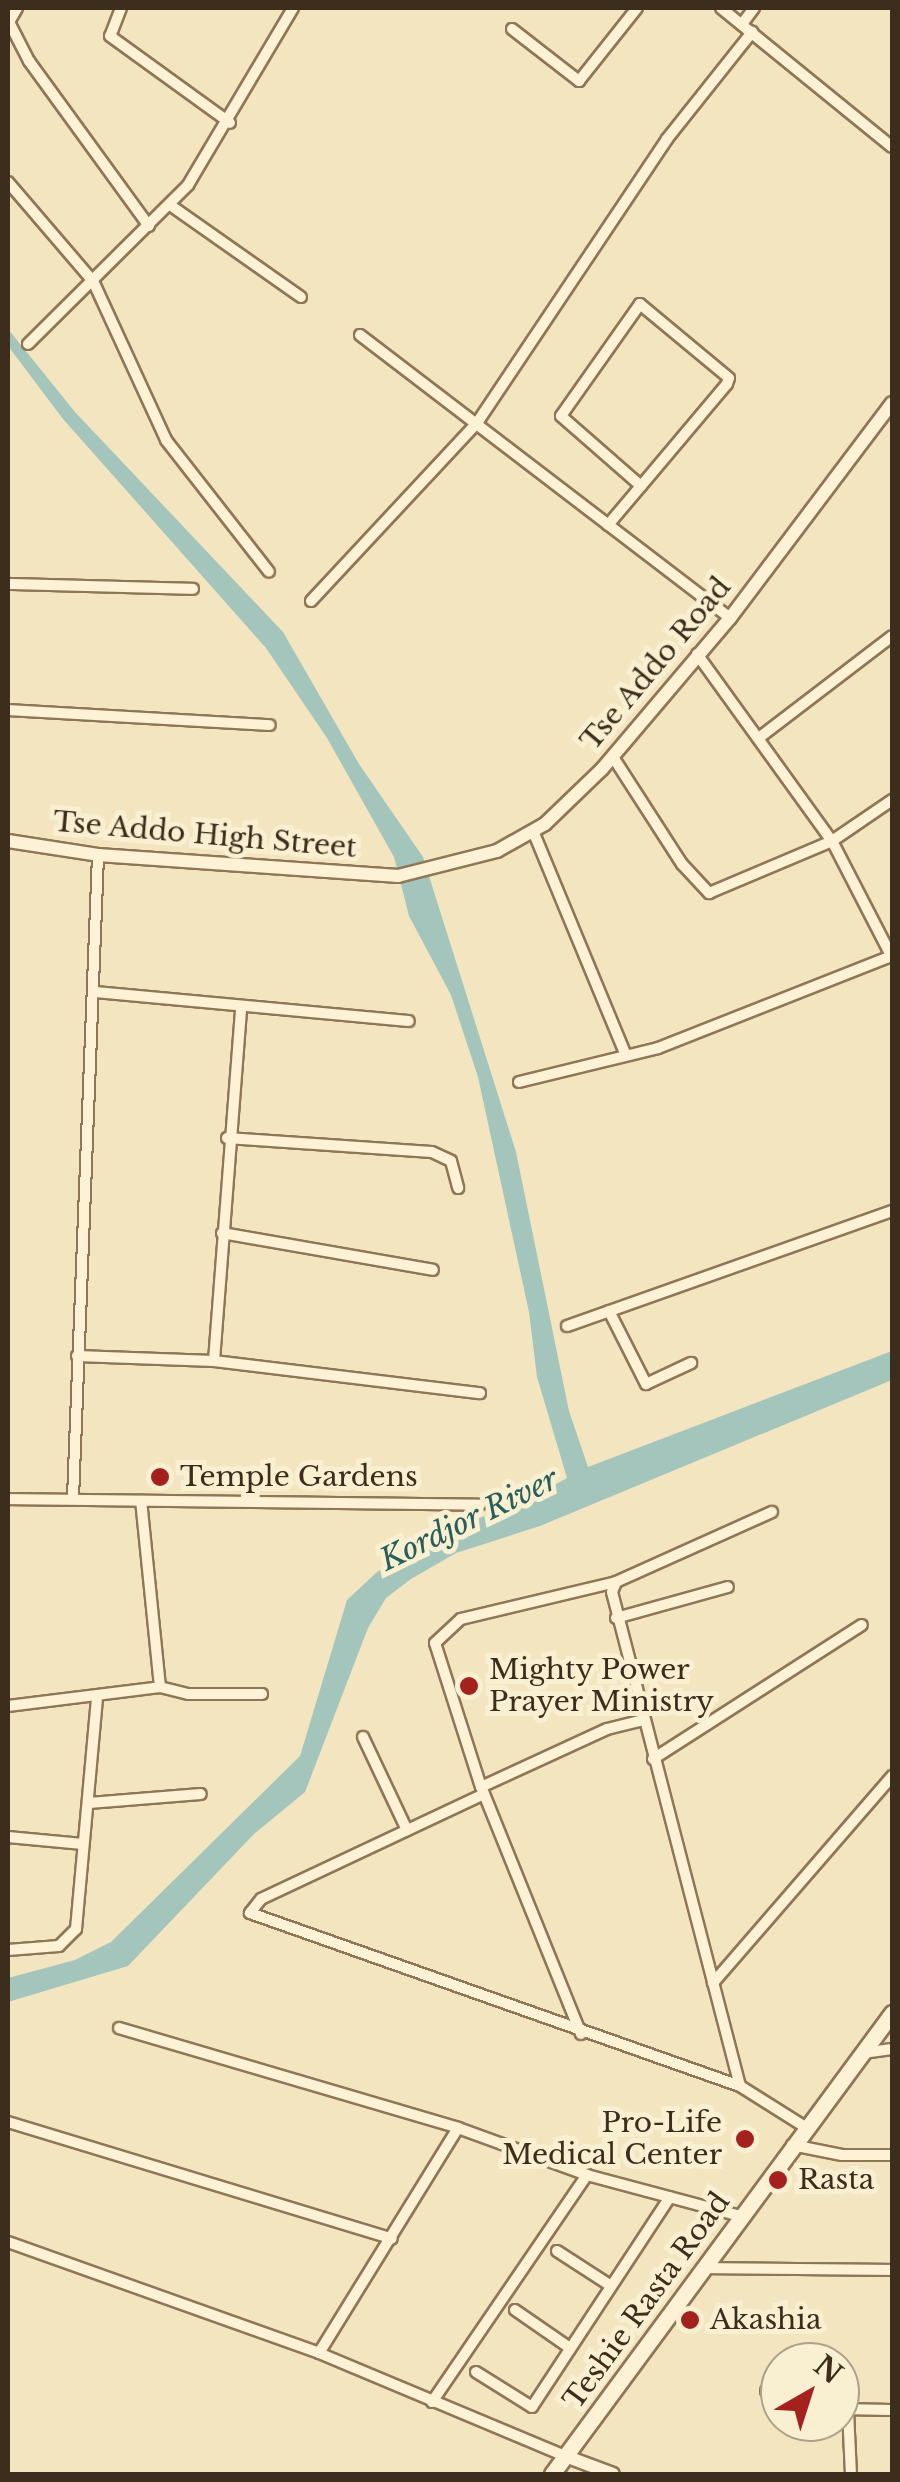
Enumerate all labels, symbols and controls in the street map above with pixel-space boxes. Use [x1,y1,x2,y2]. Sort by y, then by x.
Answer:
street label: Tse Addo Road [574,570,738,758]
street label: Tse Addo High Street [51,805,359,865]
place label: Temple Gardens [180,1460,418,1494]
water label: Kordjor River [374,1461,564,1579]
marker: Temple Gardens [149,1466,171,1488]
place label: Mighty Power Prayer Ministry [489,1653,715,1719]
marker: Mighty Power Prayer Ministry [458,1675,480,1697]
place label: Pro-Life Medical Center [502,2106,722,2172]
marker: Pro-Life Medical Center [732,2126,758,2152]
place label: Rasta [798,2163,874,2197]
marker: Rasta [767,2169,789,2191]
street label: Teshie Rasta Road [557,2186,737,2416]
place label: Akashia [710,2303,821,2337]
marker: Akashia [679,2309,701,2331]
north arrow [760,2342,860,2442]
text: N [807,2348,849,2392]

